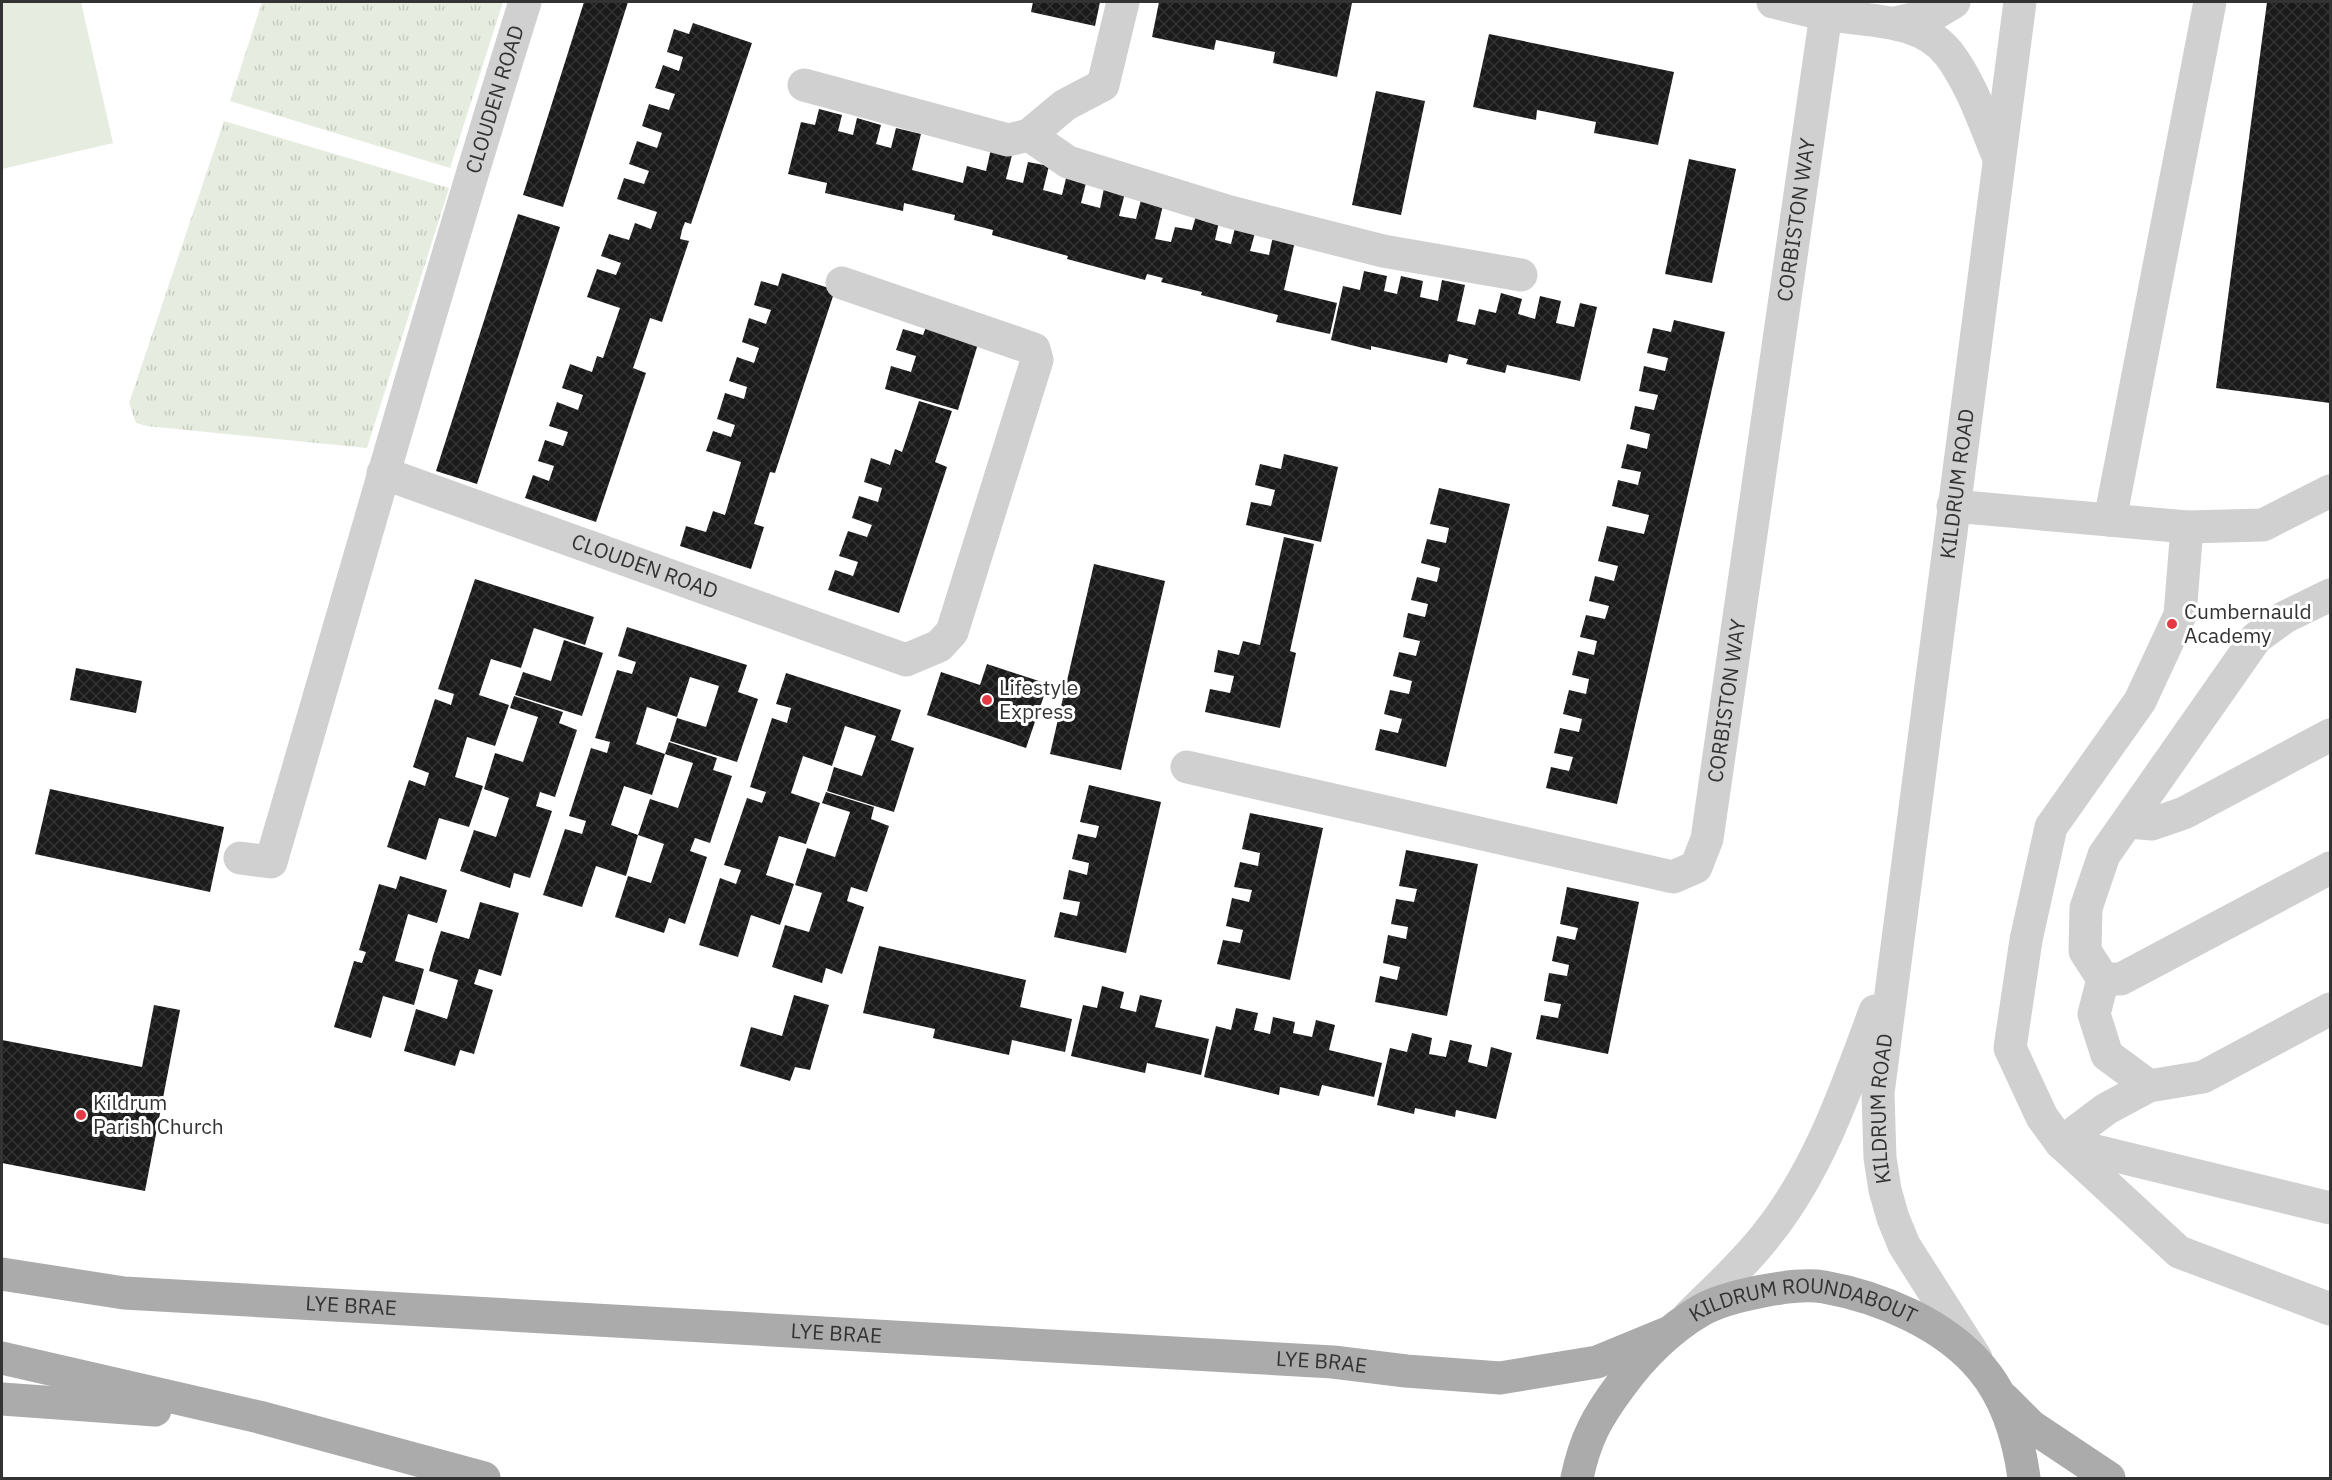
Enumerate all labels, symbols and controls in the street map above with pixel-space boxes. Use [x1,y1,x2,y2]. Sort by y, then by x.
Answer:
street label: CLOUDEN ROAD [458,22,530,177]
street label: CORBISTON WAY [1770,136,1821,303]
street label: KILDRUM ROAD [1933,407,1980,560]
street label: CLOUDEN ROAD [568,527,722,605]
place label: Cumbernauld Academy [2184,597,2312,649]
street label: CORBISTON WAY [1700,617,1752,784]
marker: Cumbernauld Academy [2165,617,2179,631]
place label: Lifestyle Express [999,673,1078,725]
marker: Lifestyle Express [980,693,994,707]
street label: KILDRUM ROAD [1863,1032,1899,1186]
place label: Kildrum Parish Church [93,1088,224,1140]
marker: Kildrum Parish Church [74,1108,88,1122]
text: KILDRUM ROUNDABOUT [1683,1271,1922,1329]
street label: LYE BRAE [305,1288,398,1322]
street label: KILDRUM ROUNDABOUT [1685,1310,1921,1336]
street label: LYE BRAE [790,1316,883,1349]
street label: LYE BRAE [1275,1344,1369,1379]

